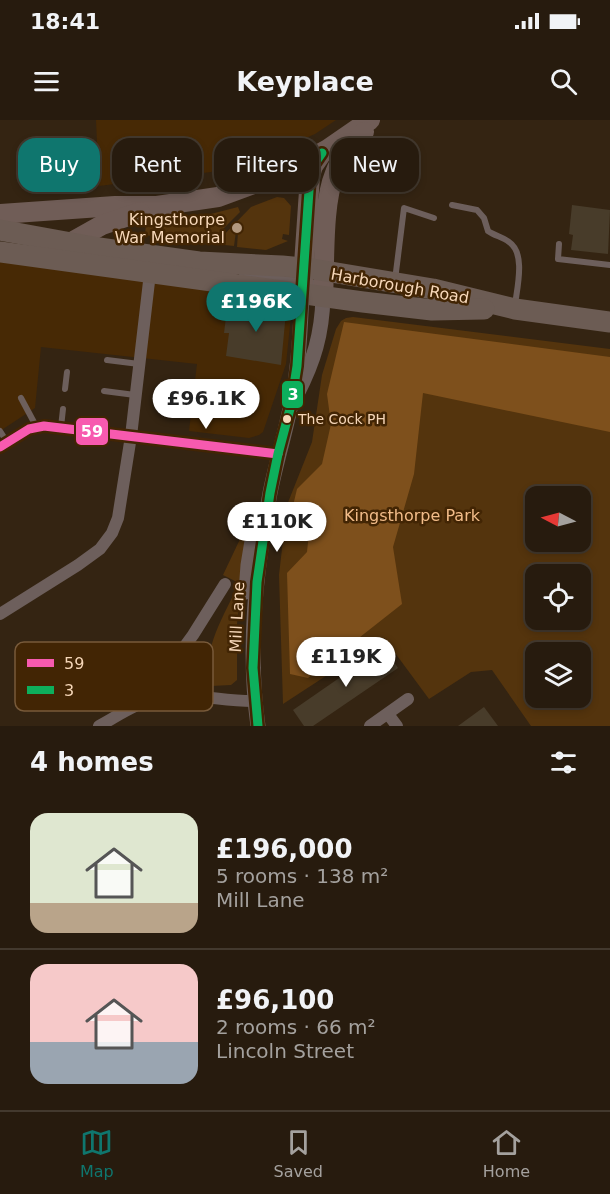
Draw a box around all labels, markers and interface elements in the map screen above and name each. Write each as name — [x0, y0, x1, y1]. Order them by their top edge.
text: 18:41 — [30, 9, 100, 34]
icon: menu — [30, 65, 63, 98]
icon: search — [547, 65, 580, 98]
text: Keyplace — [236, 66, 374, 97]
chip: Buy — [18, 138, 100, 192]
chip: Rent — [112, 138, 202, 192]
chip: Filters — [214, 138, 319, 192]
chip: New — [331, 138, 419, 192]
place label: Kingsthorpe War Memorial — [114, 210, 225, 247]
marker: Kingsthorpe War Memorial — [230, 221, 244, 235]
street label: Harborough Road — [329, 264, 471, 308]
pin: £196K — [214, 282, 298, 333]
text: £196K — [220, 289, 292, 313]
pin: £96.1K — [157, 379, 255, 430]
line badge: 3 — [281, 380, 304, 409]
text: 3 — [287, 385, 299, 404]
text: £96.1K — [167, 386, 245, 410]
place label: The Cock PH — [297, 411, 386, 427]
marker: The Cock PH — [281, 413, 293, 425]
line badge: 59 — [75, 417, 109, 446]
text: 59 — [81, 422, 103, 441]
north arrow — [525, 486, 591, 552]
map controls — [525, 486, 591, 708]
pin: £110K — [235, 502, 319, 553]
park label: Kingsthorpe Park — [344, 506, 481, 525]
text: £110K — [241, 509, 313, 533]
button: locate — [525, 564, 591, 630]
street label: Mill Lane — [226, 581, 248, 653]
pin: £119K — [304, 637, 388, 688]
legend — [15, 642, 213, 711]
button: layers — [525, 642, 591, 708]
text: £119K — [310, 644, 382, 668]
text: 59 — [64, 654, 84, 673]
text: 3 — [64, 681, 74, 700]
icon: filters — [547, 746, 580, 779]
text: 4 homes — [30, 747, 154, 777]
text: £196,000 — [216, 834, 353, 864]
icon: home — [78, 837, 150, 909]
text: 5 rooms · 138 m² — [216, 864, 388, 888]
text: Mill Lane — [216, 888, 305, 912]
text: £96,100 — [216, 985, 334, 1015]
icon: home — [78, 988, 150, 1060]
text: 2 rooms · 66 m² — [216, 1015, 376, 1039]
text: Lincoln Street — [216, 1039, 354, 1063]
tab: Map — [80, 1126, 114, 1181]
tab: Saved — [274, 1126, 323, 1181]
tab: Home — [483, 1126, 530, 1181]

